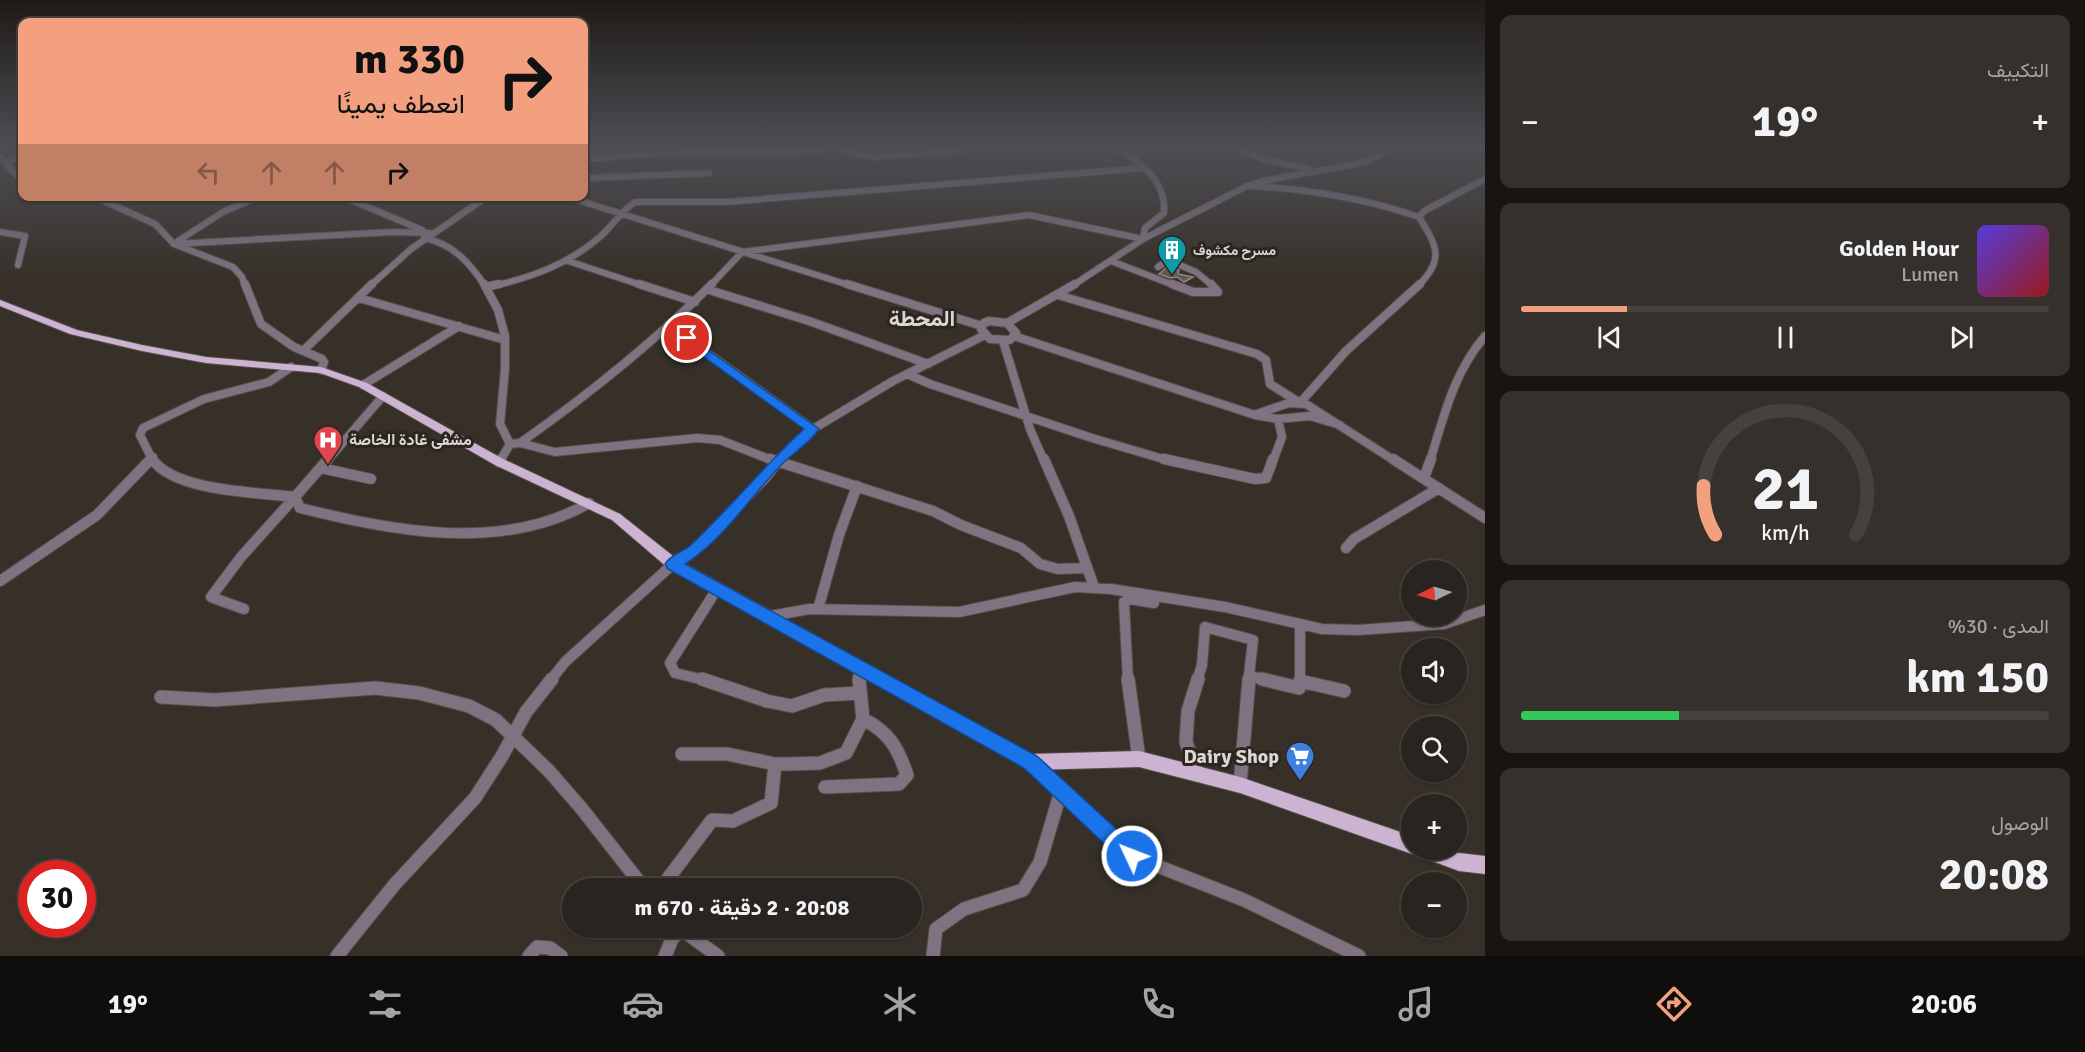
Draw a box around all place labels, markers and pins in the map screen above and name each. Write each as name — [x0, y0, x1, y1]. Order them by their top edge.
building icon: مسرح مكشوف — [1156, 234, 1188, 276]
place label: مسرح مكشوف — [1193, 242, 1276, 260]
pin — [661, 312, 712, 363]
hospital icon: مشفى غادة الخاصة — [312, 424, 344, 466]
place label: مشفى غادة الخاصة — [349, 430, 472, 450]
supermarket icon: Dairy Shop — [1284, 740, 1316, 782]
place label: Dairy Shop — [1183, 744, 1279, 769]

